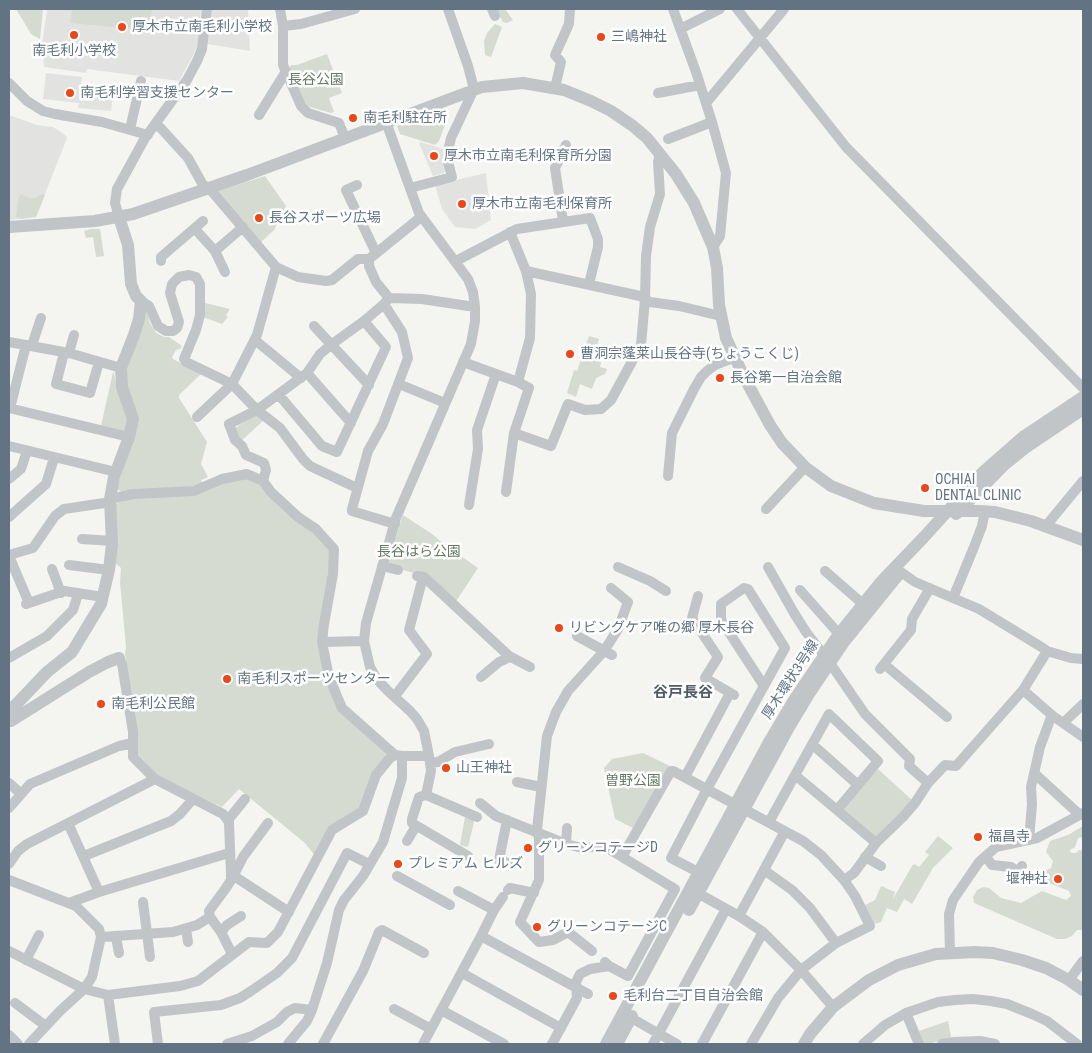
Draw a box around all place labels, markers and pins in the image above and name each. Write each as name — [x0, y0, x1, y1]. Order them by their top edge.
place label: 厚木市立南毛利小学校 — [132, 19, 272, 35]
marker: 厚木市立南毛利小学校 — [116, 21, 128, 33]
marker: 南毛利小学校 — [68, 29, 80, 41]
place label: 三嶋神社 — [611, 29, 667, 45]
marker: 三嶋神社 — [595, 31, 607, 43]
place label: 南毛利小学校 — [32, 43, 116, 59]
place label: 南毛利学習支援センター — [80, 85, 234, 101]
marker: 南毛利学習支援センター — [64, 87, 76, 99]
place label: 南毛利駐在所 — [363, 110, 447, 126]
marker: 南毛利駐在所 — [347, 112, 359, 124]
place label: 厚木市立南毛利保育所分園 — [444, 148, 612, 164]
marker: 厚木市立南毛利保育所分園 — [428, 150, 440, 162]
place label: 厚木市立南毛利保育所 — [472, 196, 612, 212]
marker: 厚木市立南毛利保育所 — [456, 198, 468, 210]
place label: 長谷スポーツ広場 — [269, 210, 381, 226]
marker: 長谷スポーツ広場 — [253, 212, 265, 224]
place label: 曹洞宗蓬莱山長谷寺(ちょうこくじ) — [580, 346, 799, 362]
marker: 曹洞宗蓬莱山長谷寺(ちょうこくじ) — [564, 348, 576, 360]
place label: 長谷第一自治会館 — [730, 370, 842, 386]
marker: 長谷第一自治会館 — [714, 372, 726, 384]
place label: OCHIAI DENTAL CLINIC — [935, 472, 1021, 504]
marker: OCHIAI DENTAL CLINIC — [919, 482, 931, 494]
place label: リビングケア唯の郷 厚木長谷 — [569, 620, 754, 636]
marker: リビングケア唯の郷 厚木長谷 — [553, 622, 565, 634]
place label: 南毛利スポーツセンター — [237, 671, 391, 687]
marker: 南毛利スポーツセンター — [221, 673, 233, 685]
place label: 南毛利公民館 — [111, 696, 195, 712]
marker: 南毛利公民館 — [95, 698, 107, 710]
place label: 山王神社 — [456, 760, 512, 776]
marker: 山王神社 — [440, 762, 452, 774]
place label: 福昌寺 — [988, 829, 1030, 845]
marker: 福昌寺 — [972, 831, 984, 843]
place label: グリーンコテージD — [538, 840, 658, 856]
marker: グリーンコテージD — [522, 842, 534, 854]
place label: プレミアム ヒルズ — [408, 856, 523, 872]
marker: プレミアム ヒルズ — [392, 858, 404, 870]
place label: 堰神社 — [1006, 871, 1048, 887]
marker: 堰神社 — [1052, 873, 1064, 885]
place label: グリーンコテージC — [547, 919, 667, 935]
marker: グリーンコテージC — [531, 921, 543, 933]
place label: 毛利台二丁目自治会館 — [623, 988, 763, 1004]
marker: 毛利台二丁目自治会館 — [607, 990, 619, 1002]

